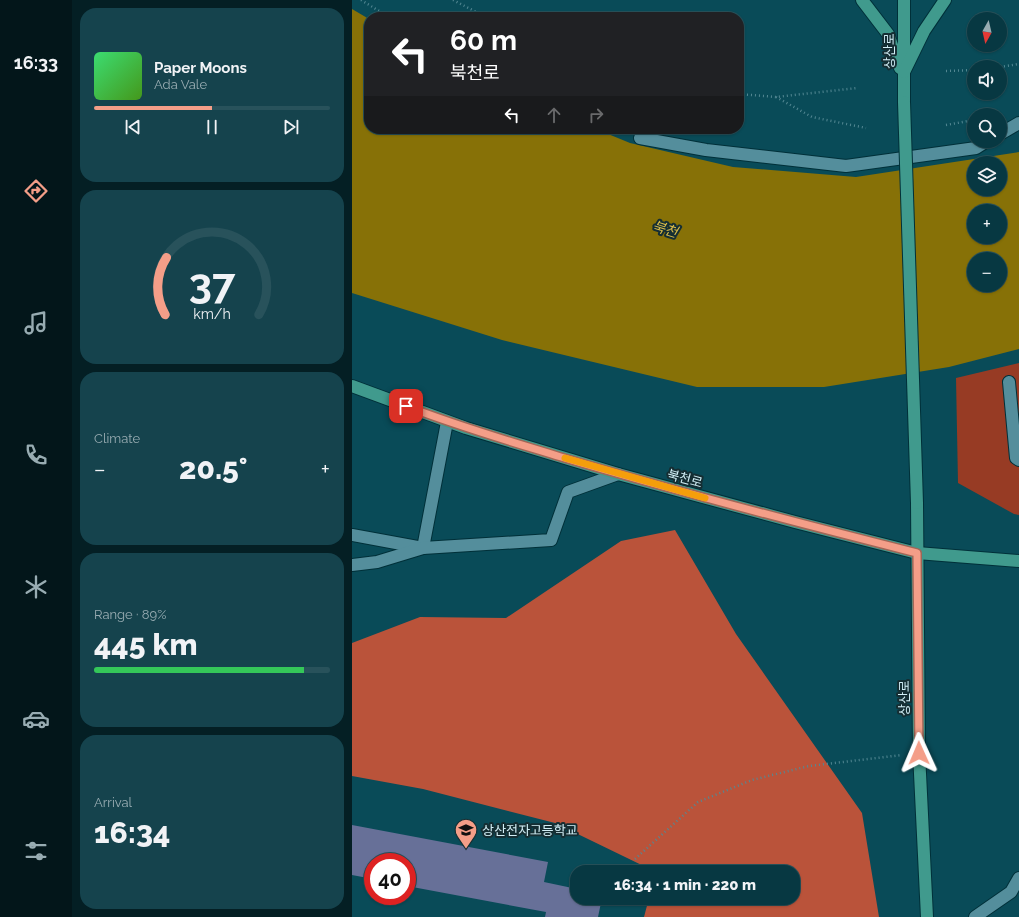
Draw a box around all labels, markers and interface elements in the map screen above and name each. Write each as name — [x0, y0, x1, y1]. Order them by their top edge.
north arrow — [967, 12, 1007, 52]
map controls — [967, 12, 1007, 292]
text: 60 m — [450, 24, 517, 57]
icon: left — [384, 28, 436, 80]
street label: 상산로 — [882, 33, 897, 69]
text: 16:33 — [14, 52, 58, 73]
text: Paper Moons — [154, 59, 247, 77]
button: sound — [967, 60, 1007, 100]
text: 북천로 — [450, 62, 500, 83]
text: Ada Vale — [154, 77, 207, 92]
icon: left — [501, 104, 523, 126]
icon: ahead — [543, 104, 565, 126]
icon: right — [585, 104, 607, 126]
button: search — [967, 108, 1007, 148]
icon: previous — [122, 116, 144, 138]
icon: pause — [201, 116, 223, 138]
icon: next — [280, 116, 302, 138]
button: layers — [967, 156, 1007, 196]
icon: directions — [22, 177, 50, 205]
button: + — [967, 204, 1007, 244]
water label: 북천 — [650, 218, 681, 241]
button: − — [967, 252, 1007, 292]
text: 37 — [189, 258, 236, 307]
text: km/h — [193, 305, 231, 321]
icon: music — [22, 309, 50, 337]
pin — [389, 389, 423, 423]
icon: arrive — [395, 395, 417, 417]
text: Climate — [94, 431, 140, 446]
icon: phone — [22, 441, 50, 469]
text: 20.5° — [179, 451, 248, 486]
text: − — [94, 456, 106, 482]
text: + — [321, 456, 330, 482]
street label: 북천로 — [666, 467, 704, 490]
icon: climate — [22, 573, 50, 601]
text: Range · 89% — [94, 607, 166, 622]
text: 445 km — [94, 627, 198, 662]
street label: 상산로 — [897, 680, 912, 716]
icon: car — [22, 705, 50, 733]
position arrow — [898, 732, 940, 774]
text: Arrival — [94, 795, 132, 810]
text: 16:34 — [94, 815, 170, 850]
school or university icon: 상산전자고등학교 — [453, 817, 479, 850]
place label: 상산전자고등학교 — [482, 823, 578, 838]
icon: filters — [22, 837, 50, 865]
speed limit sign: 40 — [364, 853, 416, 905]
text: 16:34 · 1 min · 220 m — [614, 876, 756, 894]

